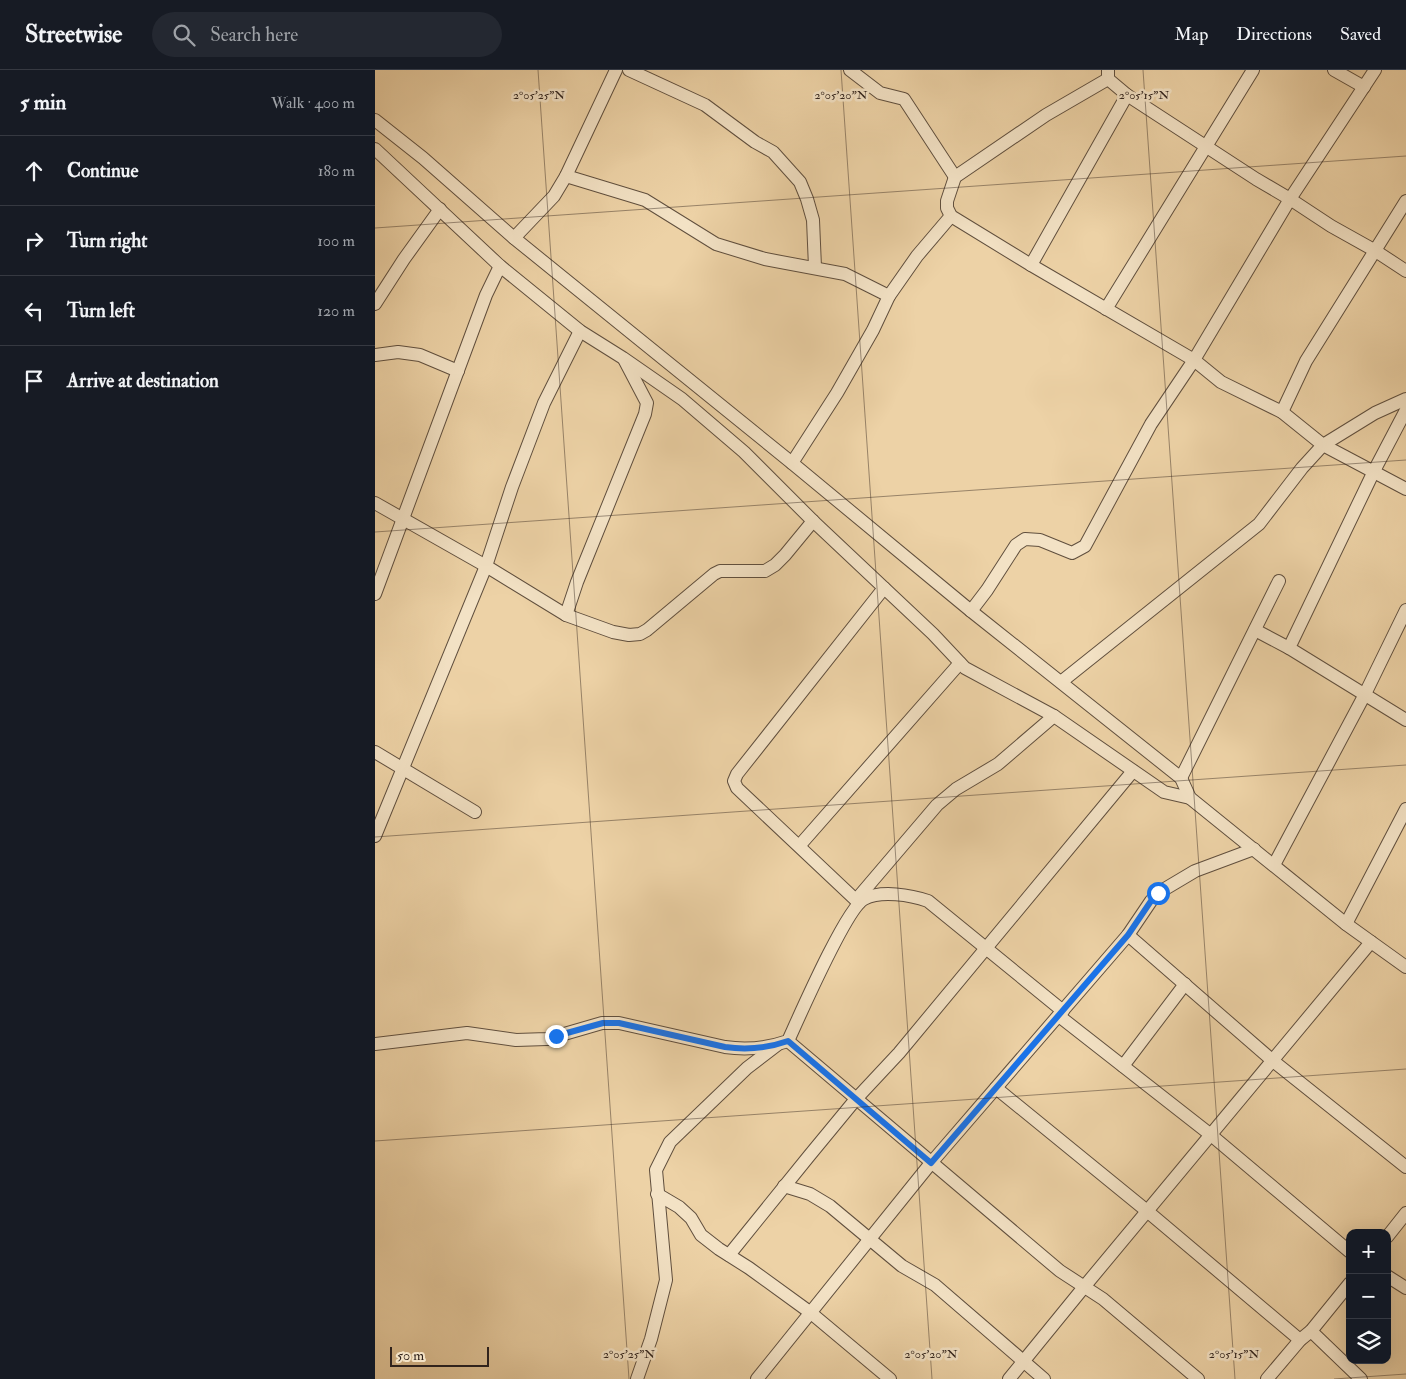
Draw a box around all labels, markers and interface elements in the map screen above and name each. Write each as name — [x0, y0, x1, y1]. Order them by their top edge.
search box — [152, 12, 502, 57]
text: Streetwise — [25, 19, 122, 50]
icon: search — [170, 21, 198, 49]
text: Search here — [210, 23, 298, 47]
text: Map — [1175, 23, 1208, 46]
text: Directions — [1236, 23, 1312, 46]
text: Saved — [1340, 23, 1381, 46]
text: 2°05'25"N — [513, 88, 565, 103]
text: 2°05'20"N — [814, 88, 868, 103]
text: 2°05'15"N — [1119, 88, 1169, 103]
text: 5 min — [20, 89, 66, 116]
text: Walk · 400 m — [271, 93, 355, 113]
icon: ahead — [20, 157, 48, 185]
text: Continue — [67, 159, 138, 183]
text: 180 m — [318, 161, 355, 181]
icon: right — [20, 227, 48, 255]
text: Turn right — [67, 229, 147, 253]
text: 100 m — [317, 231, 355, 251]
icon: left — [20, 297, 48, 325]
text: Turn left — [67, 299, 135, 323]
text: 120 m — [317, 301, 355, 321]
icon: arrive — [20, 367, 48, 395]
text: Arrive at destination — [67, 369, 219, 393]
route start — [1147, 882, 1170, 905]
route end — [545, 1025, 568, 1048]
map controls — [1346, 1229, 1391, 1364]
button: + — [1346, 1229, 1391, 1274]
button: − — [1346, 1274, 1391, 1319]
button: layers — [1346, 1319, 1391, 1364]
scale bar — [390, 1344, 489, 1367]
text: 50 m — [397, 1347, 424, 1364]
text: 2°05'25"N — [603, 1347, 655, 1362]
text: 2°05'20"N — [904, 1347, 958, 1362]
text: 2°05'15"N — [1209, 1347, 1259, 1362]

